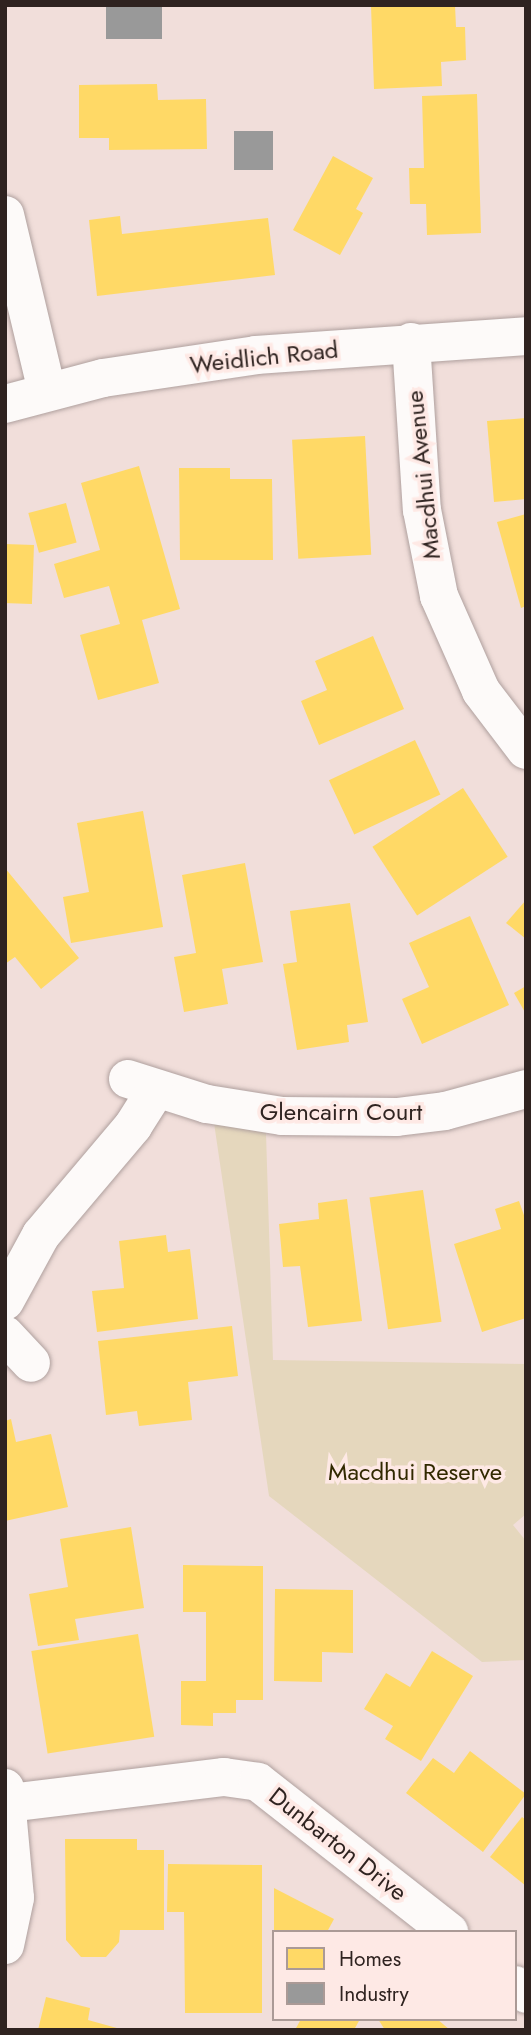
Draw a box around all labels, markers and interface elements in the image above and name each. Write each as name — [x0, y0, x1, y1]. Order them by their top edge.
street label: Weidlich Road — [188, 335, 340, 379]
street label: Macdhui Avenue — [400, 389, 446, 561]
street label: Glencairn Court — [260, 1098, 422, 1126]
park label: Macdhui Reserve — [328, 1458, 502, 1486]
street label: Dunbarton Drive — [263, 1781, 413, 1907]
legend — [272, 1930, 517, 2021]
text: Homes — [339, 1944, 401, 1974]
text: Industry — [339, 1979, 409, 2009]

